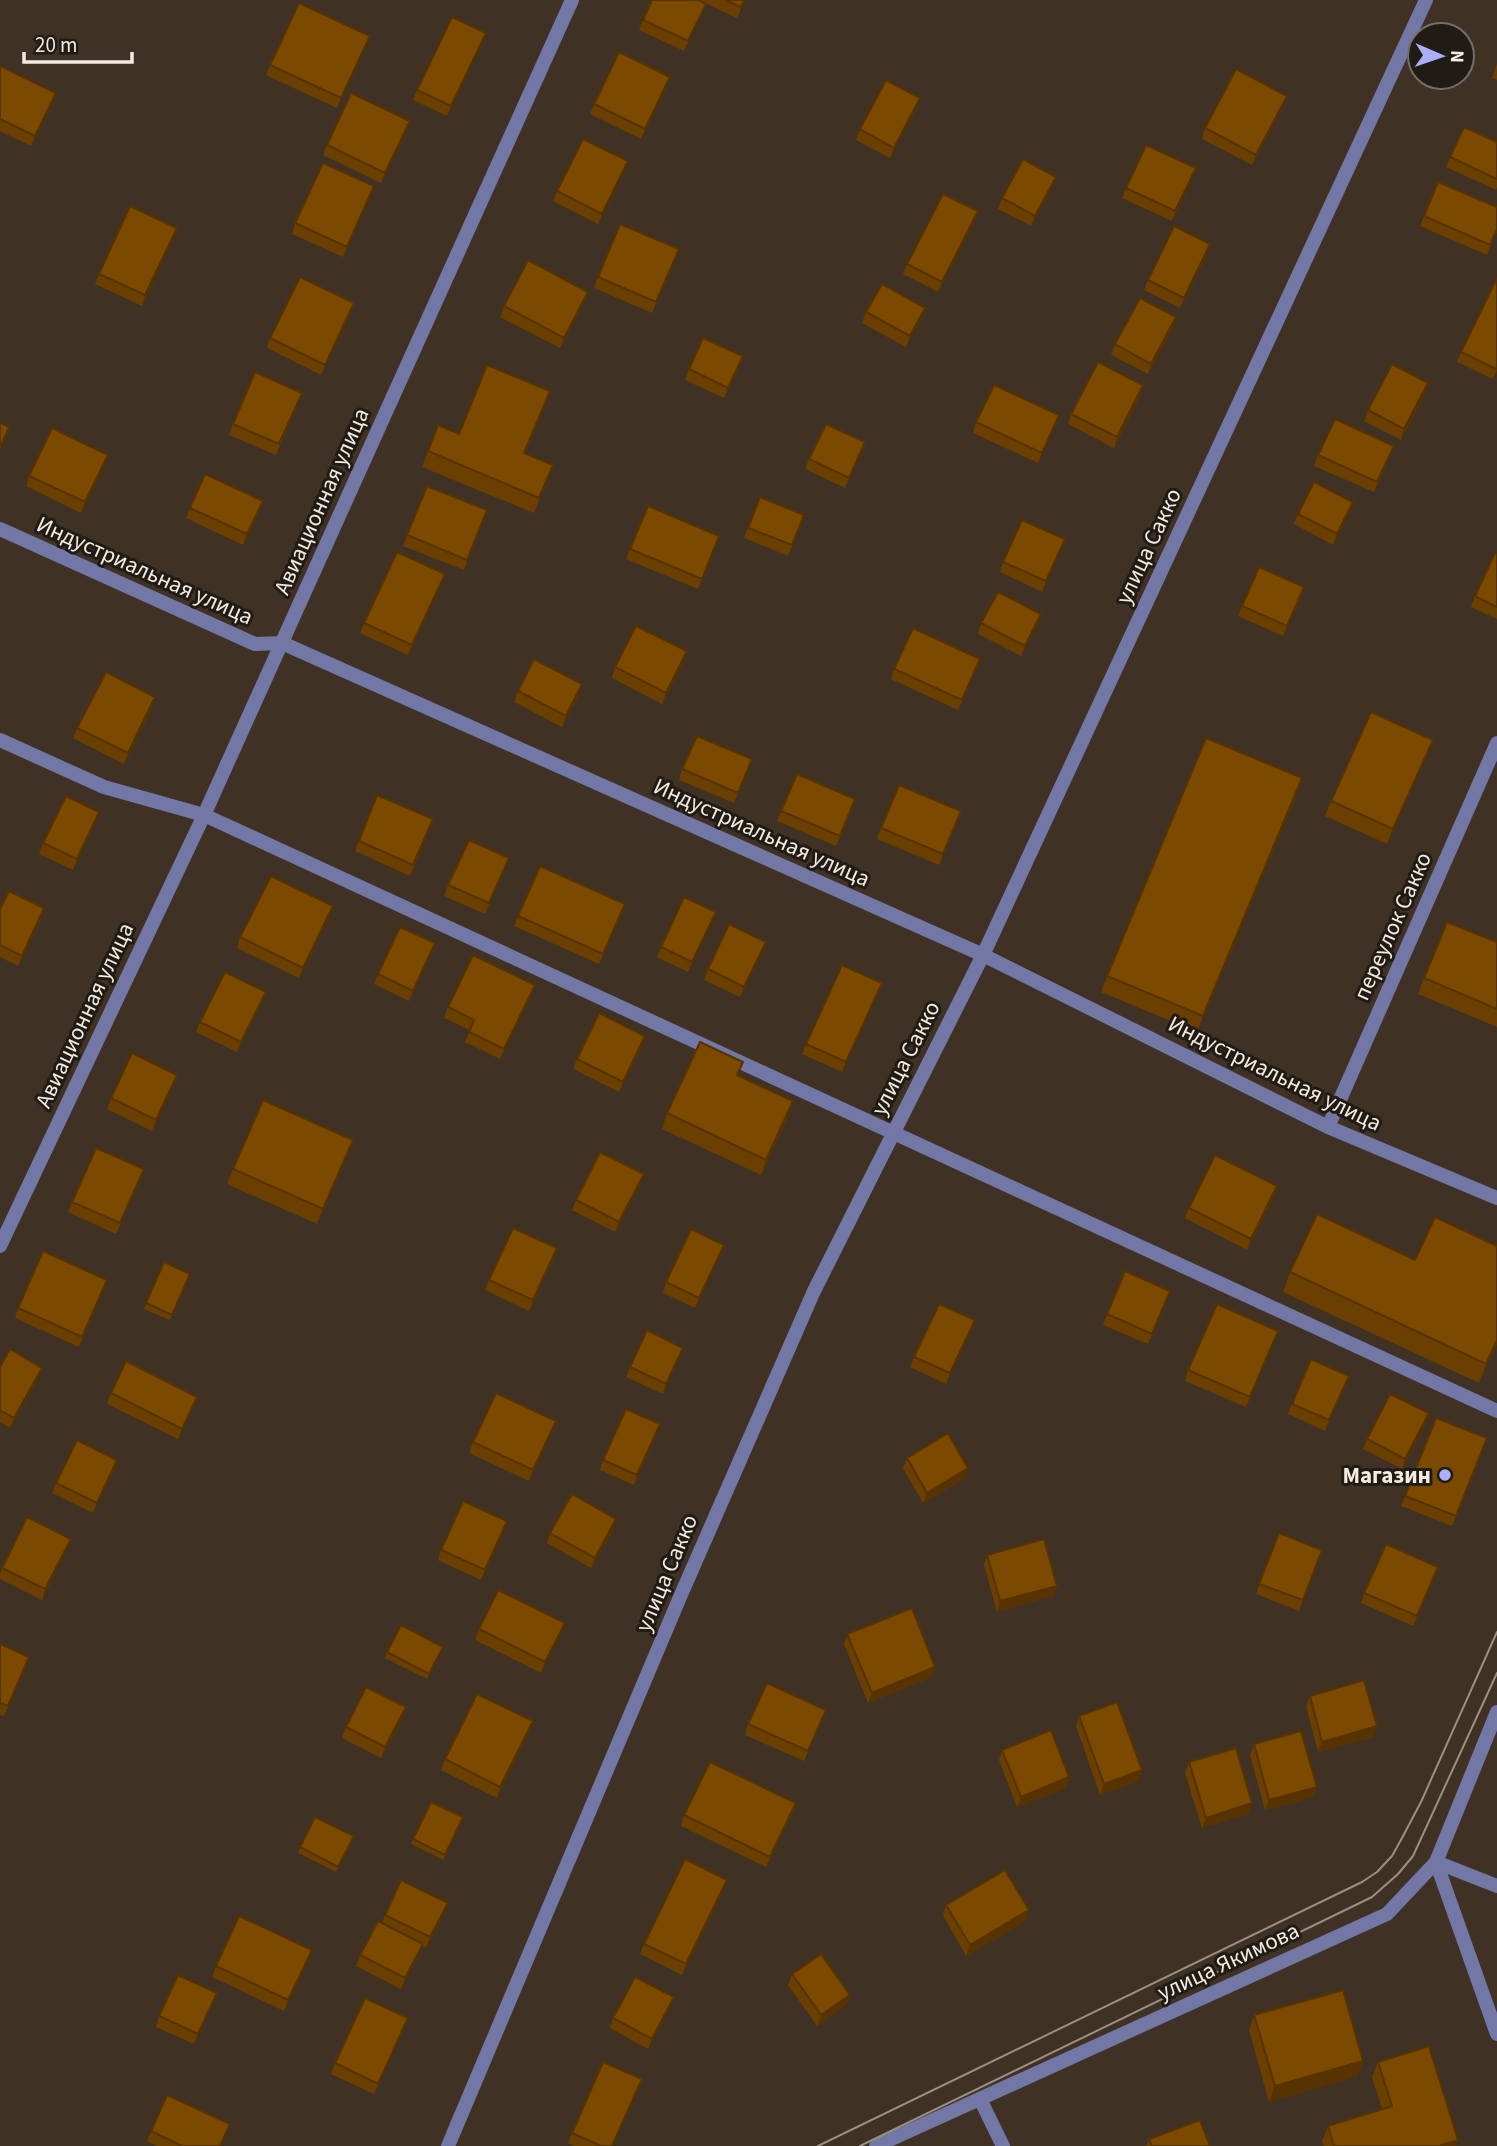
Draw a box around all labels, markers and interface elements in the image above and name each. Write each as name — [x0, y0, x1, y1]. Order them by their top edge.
scale bar — [24, 21, 133, 65]
north arrow — [1406, 21, 1476, 91]
text: 20 m — [35, 30, 77, 60]
text: N — [1443, 50, 1470, 63]
street label: Авиационная улица — [265, 403, 377, 600]
street label: улица Сакко — [1107, 483, 1190, 610]
street label: Индустриальная улица — [31, 508, 258, 633]
street label: Индустриальная улица — [648, 770, 875, 895]
street label: переулок Сакко — [1345, 847, 1440, 1006]
street label: Авиационная улица — [27, 917, 142, 1113]
street label: улица Сакко — [862, 995, 948, 1121]
street label: Индустриальная улица — [1162, 1007, 1387, 1140]
place label: Магазин — [1342, 1459, 1431, 1492]
marker: Магазин — [1437, 1467, 1453, 1483]
street label: улица Сакко — [627, 1509, 706, 1637]
street label: улица Якимова — [1152, 1914, 1305, 2009]

